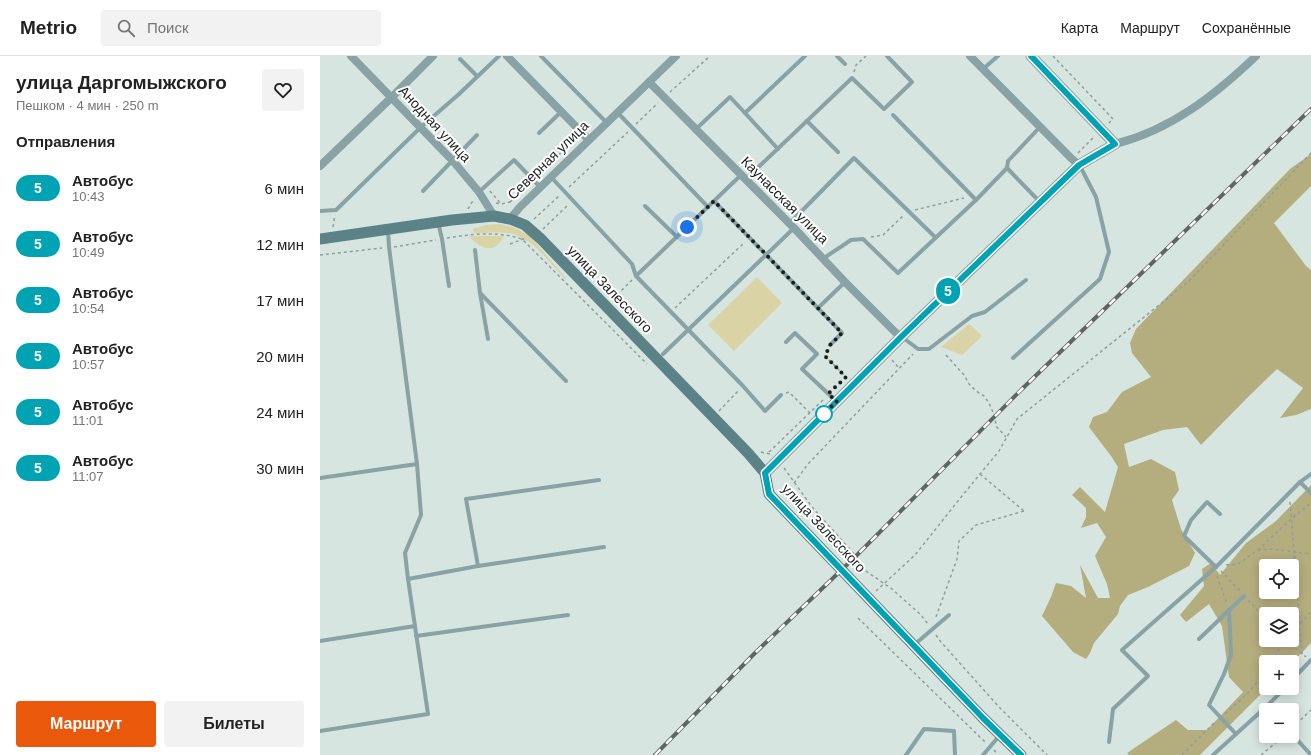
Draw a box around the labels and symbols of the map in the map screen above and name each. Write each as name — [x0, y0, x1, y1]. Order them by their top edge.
street label: Анодная улица — [396, 83, 474, 166]
street label: Северная улица — [504, 117, 592, 203]
street label: Каунасская улица — [738, 153, 832, 247]
your location — [677, 217, 697, 237]
street label: улица Залесского — [564, 242, 656, 336]
line badge: 5 — [935, 278, 961, 304]
unlabelled marker — [815, 405, 833, 423]
street label: улица Залесского — [779, 480, 869, 576]

